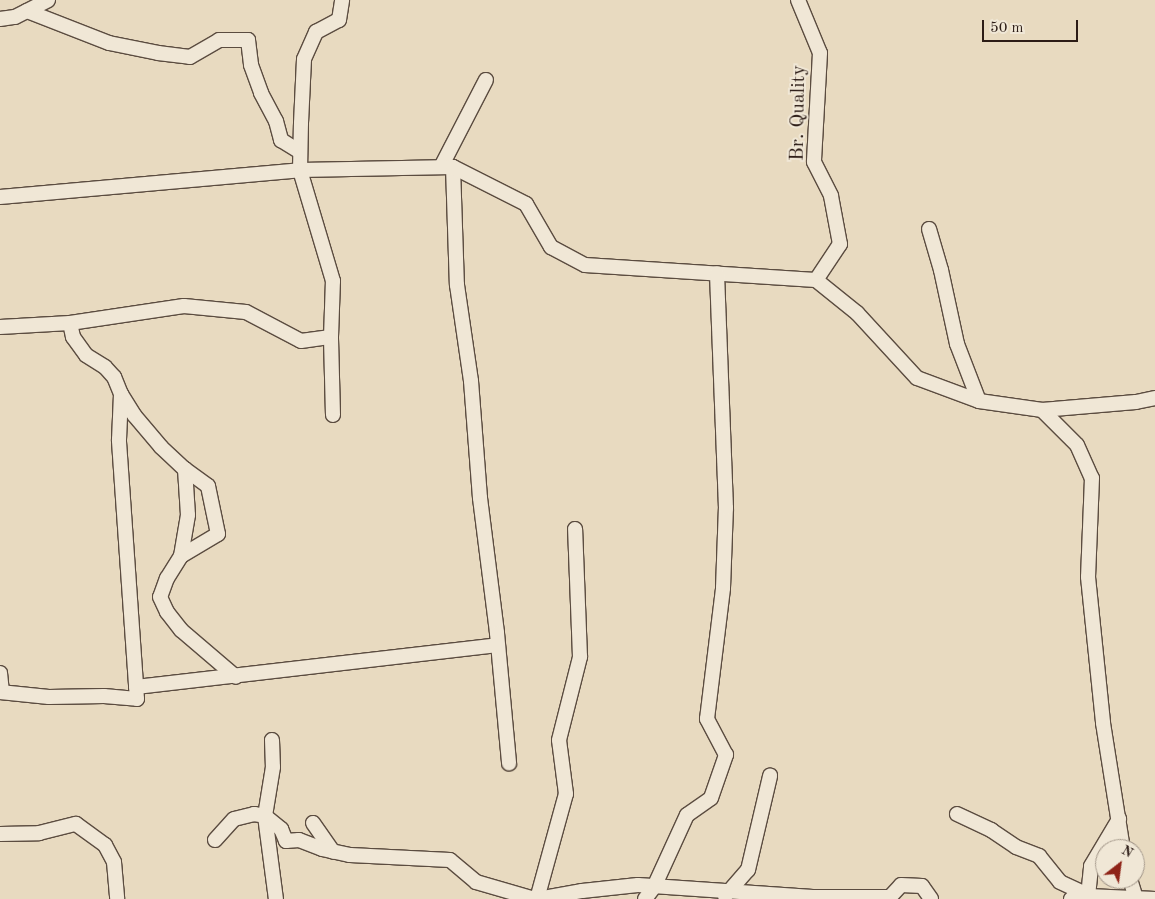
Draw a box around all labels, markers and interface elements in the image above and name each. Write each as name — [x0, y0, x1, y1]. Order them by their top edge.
scale bar — [985, 10, 1081, 42]
text: 50 m — [990, 21, 1024, 36]
street label: Br. Quality — [786, 65, 812, 161]
north arrow — [1095, 839, 1145, 889]
text: N — [1119, 843, 1135, 861]

